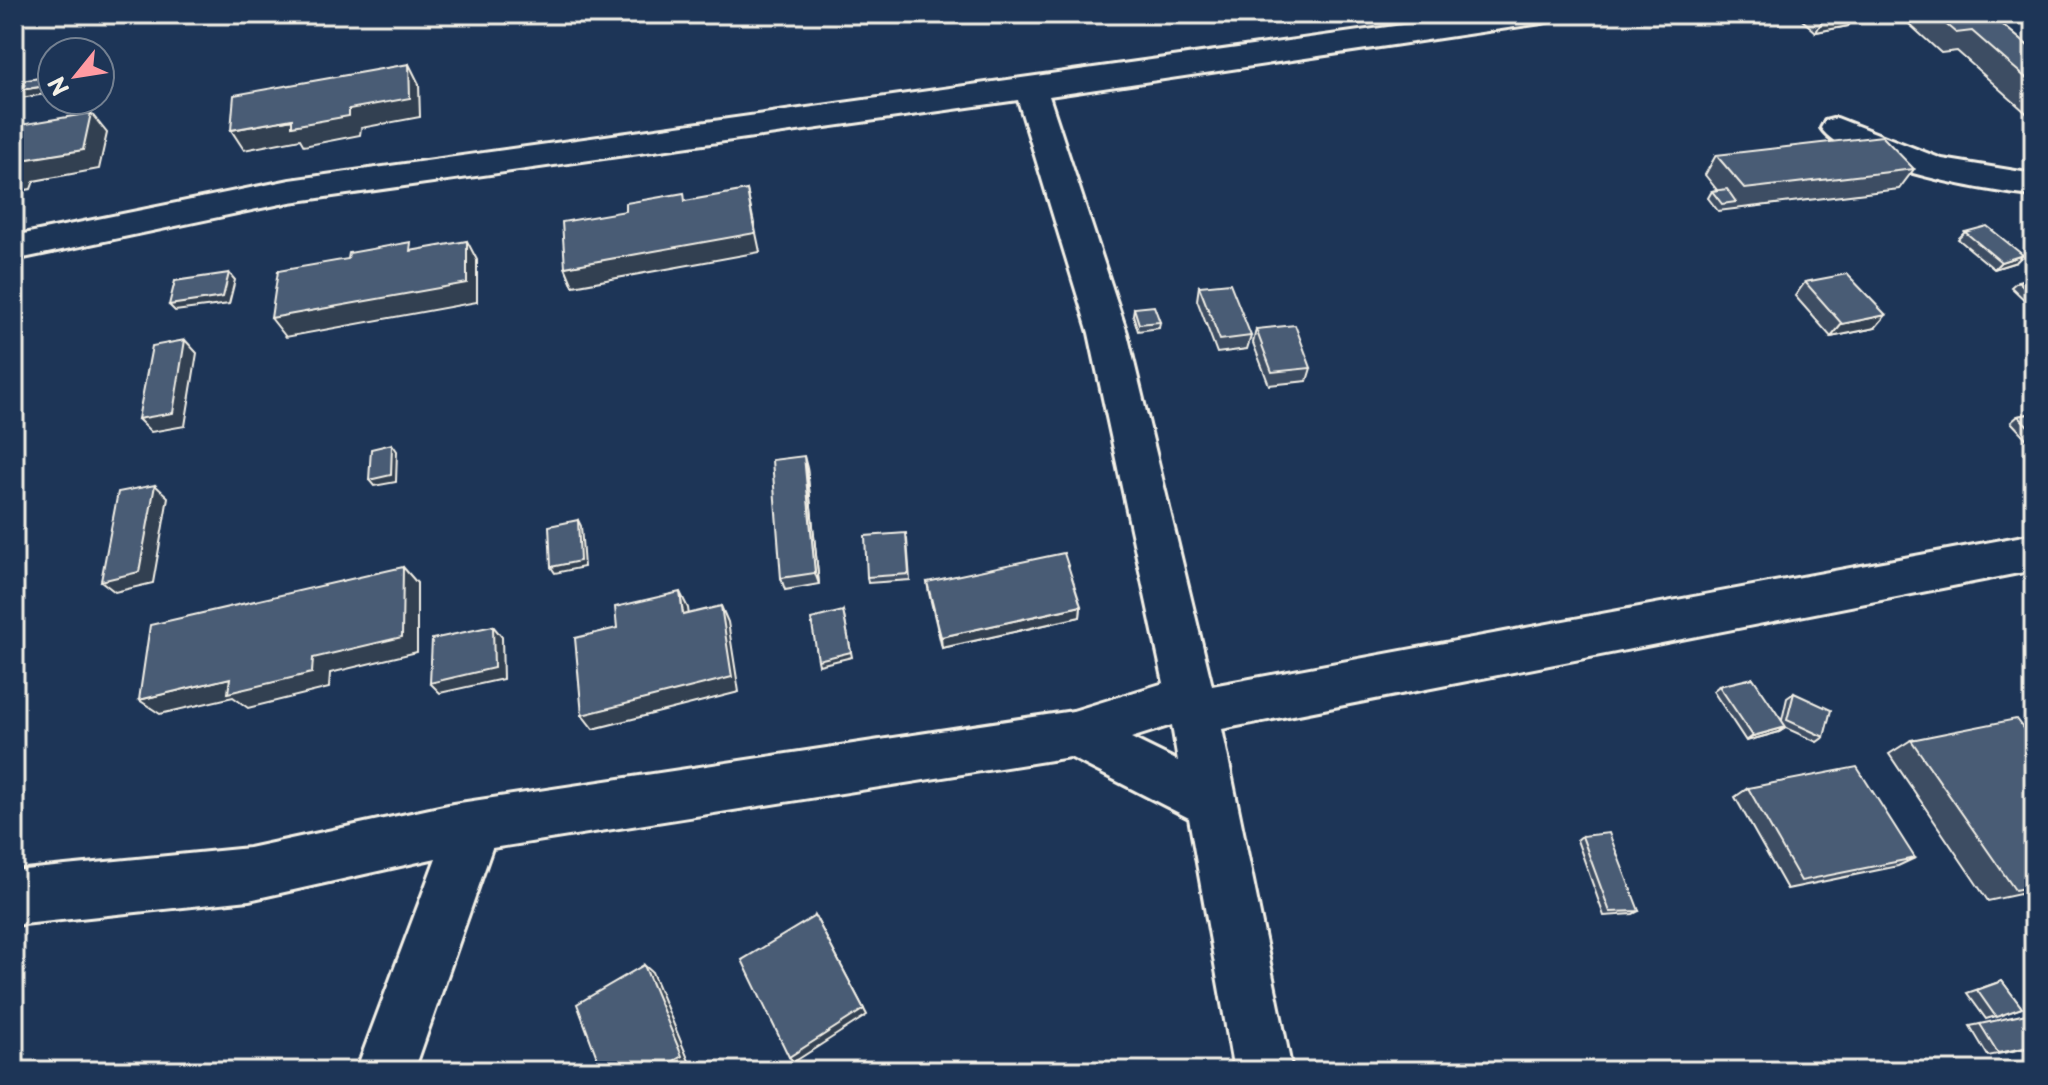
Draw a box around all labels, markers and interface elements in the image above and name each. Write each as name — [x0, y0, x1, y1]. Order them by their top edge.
north arrow — [36, 36, 116, 116]
text: N — [39, 71, 76, 103]

